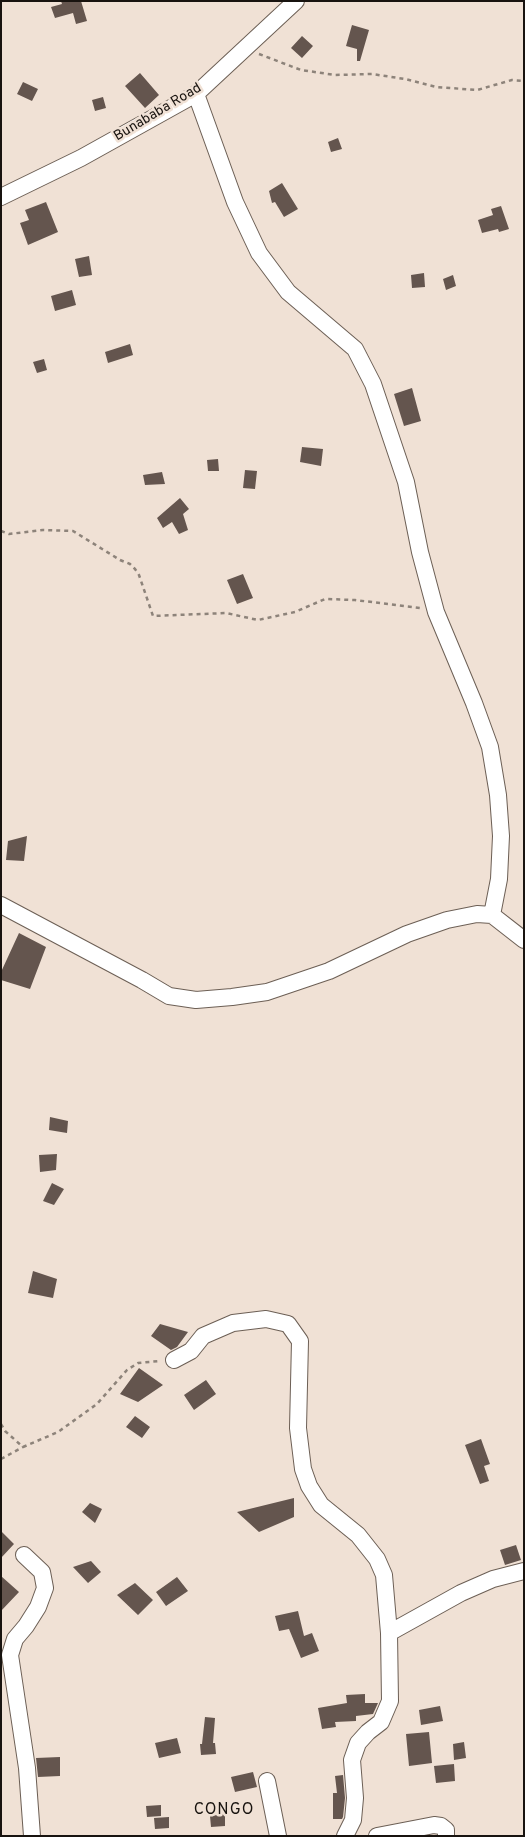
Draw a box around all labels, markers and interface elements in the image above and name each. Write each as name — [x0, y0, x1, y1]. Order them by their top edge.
street label: Bunababa Road — [111, 80, 205, 146]
district label: CONGO — [193, 1801, 255, 1821]

